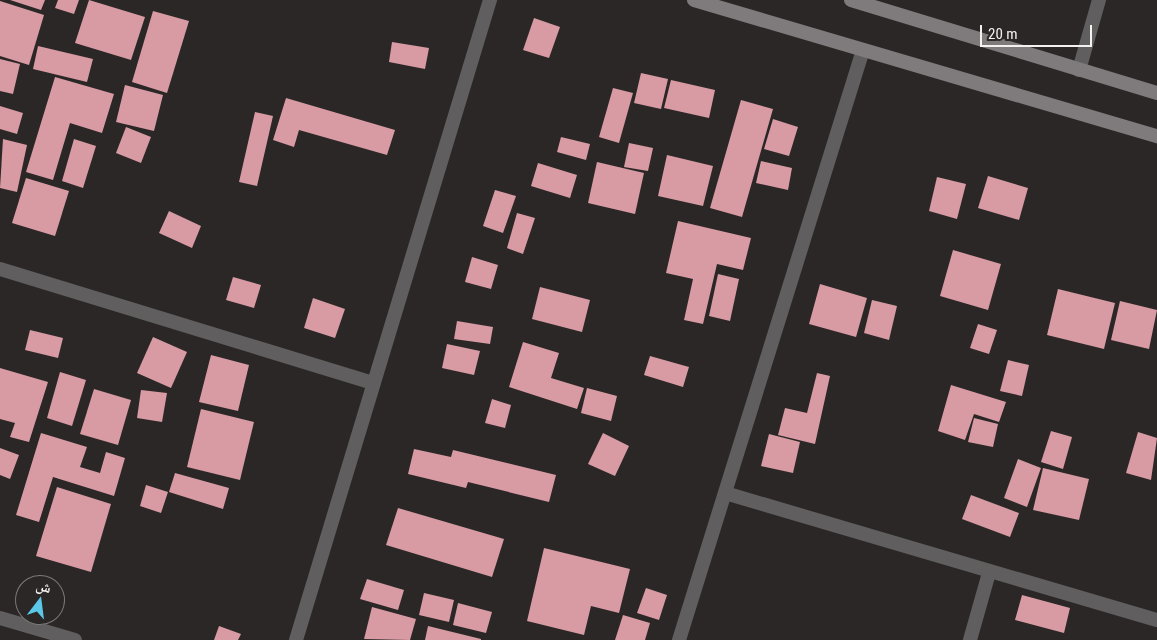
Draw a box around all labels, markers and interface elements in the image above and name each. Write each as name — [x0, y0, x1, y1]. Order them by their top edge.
scale bar — [982, 15, 1094, 47]
text: 20 m — [988, 25, 1018, 43]
north arrow — [15, 575, 65, 625]
text: ش — [34, 577, 53, 596]

